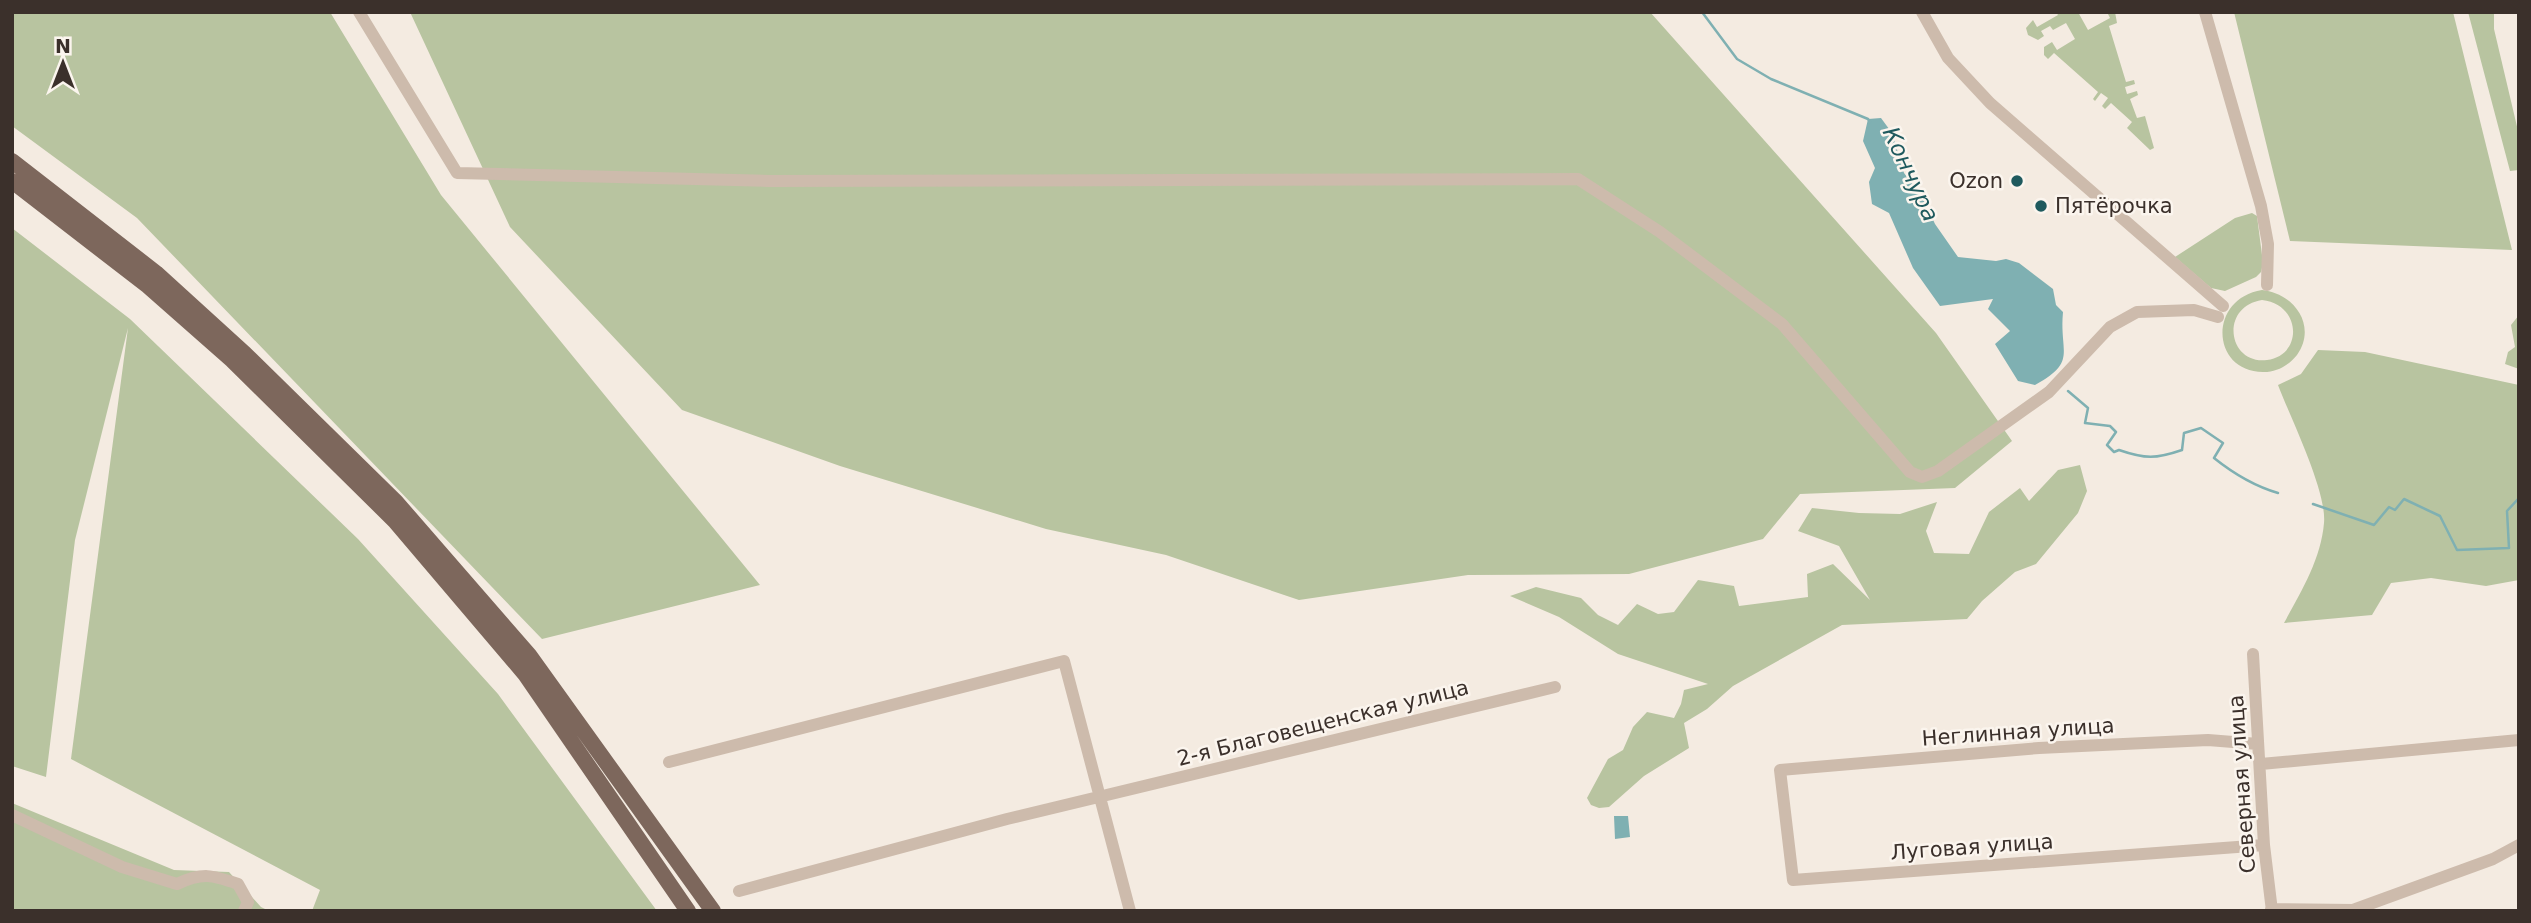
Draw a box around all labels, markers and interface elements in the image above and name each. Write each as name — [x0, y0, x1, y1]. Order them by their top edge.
north arrow — [28, 28, 98, 98]
text: N — [55, 35, 71, 57]
water label: Кончура — [1878, 123, 1944, 225]
place label: Ozon — [1949, 169, 2003, 193]
marker: Ozon — [2009, 173, 2025, 189]
place label: Пятёрочка — [2055, 194, 2173, 218]
marker: Пятёрочка — [2033, 198, 2049, 214]
street label: 2-я Благовещенская улица — [1175, 675, 1471, 771]
street label: Северная улица — [2224, 694, 2260, 874]
street label: Неглинная улица — [1921, 713, 2115, 751]
street label: Луговая улица — [1890, 829, 2054, 865]

